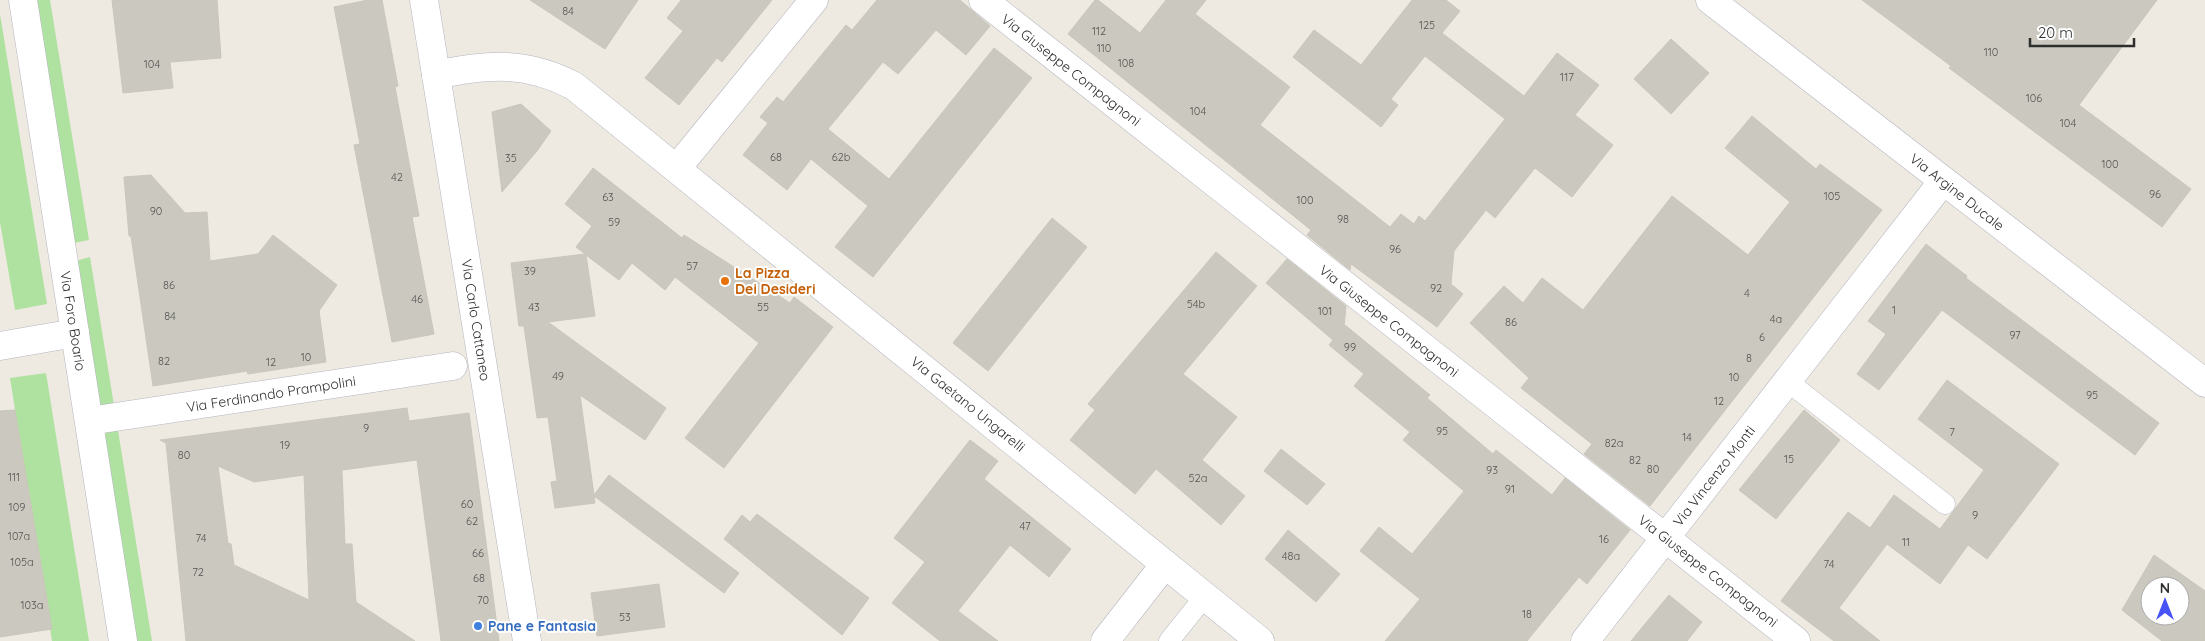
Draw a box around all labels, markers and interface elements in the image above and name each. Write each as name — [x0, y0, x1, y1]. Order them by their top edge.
house number: 84 — [562, 4, 574, 18]
street label: Via Giuseppe Compagnoni — [998, 10, 1144, 130]
scale bar — [2030, 15, 2134, 47]
house number: 125 — [1419, 18, 1435, 32]
text: 20 m — [2038, 23, 2073, 42]
house number: 112 — [1092, 24, 1106, 38]
house number: 110 — [1097, 41, 1111, 55]
house number: 110 — [1984, 45, 1998, 59]
house number: 108 — [1118, 56, 1134, 70]
house number: 104 — [144, 57, 160, 71]
house number: 117 — [1560, 70, 1574, 84]
house number: 106 — [2026, 91, 2042, 105]
house number: 104 — [1190, 104, 1206, 118]
house number: 104 — [2060, 116, 2076, 130]
street label: Via Argine Ducale — [1906, 149, 2008, 235]
house number: 68 — [770, 150, 782, 164]
house number: 62b — [832, 150, 851, 164]
house number: 35 — [505, 151, 517, 165]
house number: 100 — [2101, 157, 2119, 171]
house number: 42 — [391, 170, 403, 184]
house number: 96 — [2149, 187, 2161, 201]
house number: 105 — [1824, 189, 1840, 203]
house number: 63 — [602, 190, 614, 204]
house number: 100 — [1296, 193, 1314, 207]
house number: 90 — [150, 204, 162, 218]
house number: 98 — [1337, 212, 1349, 226]
house number: 59 — [608, 215, 620, 229]
house number: 96 — [1389, 242, 1401, 256]
street label: Via Carlo Cattaneo — [457, 258, 495, 382]
house number: 57 — [686, 259, 698, 273]
street label: Via Giuseppe Compagnoni — [1316, 261, 1462, 381]
house number: 39 — [524, 264, 536, 278]
place label: La Pizza Dei Desideri — [735, 264, 815, 298]
street label: Via Foro Boario — [56, 270, 90, 372]
marker: La Pizza Dei Desideri — [719, 275, 731, 287]
house number: 86 — [163, 278, 175, 292]
house number: 92 — [1430, 281, 1442, 295]
house number: 4 — [1744, 286, 1750, 300]
house number: 46 — [411, 292, 423, 306]
house number: 54b — [1187, 297, 1206, 311]
house number: 43 — [528, 300, 540, 314]
house number: 55 — [757, 300, 769, 314]
house number: 1 — [1892, 303, 1896, 317]
house number: 101 — [1318, 304, 1332, 318]
house number: 84 — [164, 309, 176, 323]
house number: 4a — [1770, 312, 1782, 326]
house number: 86 — [1505, 315, 1517, 329]
house number: 97 — [2009, 328, 2021, 342]
house number: 6 — [1759, 330, 1765, 344]
house number: 99 — [1344, 340, 1356, 354]
house number: 10 — [301, 350, 311, 364]
house number: 8 — [1746, 351, 1752, 365]
street label: Via Gaetano Ungarelli — [907, 352, 1029, 456]
house number: 82 — [158, 354, 170, 368]
house number: 12 — [266, 355, 276, 369]
house number: 49 — [552, 369, 564, 383]
house number: 10 — [1729, 370, 1739, 384]
street label: Via Ferdinando Prampolini — [185, 372, 357, 416]
house number: 95 — [2086, 388, 2098, 402]
house number: 12 — [1714, 394, 1724, 408]
house number: 9 — [363, 421, 369, 435]
street label: Via Vincenzo Monti — [1669, 422, 1759, 530]
house number: 95 — [1436, 424, 1448, 438]
house number: 7 — [1949, 425, 1955, 439]
house number: 14 — [1682, 430, 1692, 444]
house number: 82a — [1605, 436, 1623, 450]
house number: 19 — [280, 438, 290, 452]
house number: 80 — [178, 448, 190, 462]
house number: 15 — [1784, 452, 1794, 466]
house number: 82 — [1629, 453, 1641, 467]
house number: 80 — [1647, 462, 1659, 476]
house number: 93 — [1486, 463, 1498, 477]
house number: 111 — [8, 470, 20, 484]
house number: 52a — [1189, 471, 1207, 485]
house number: 91 — [1505, 482, 1515, 496]
house number: 60 — [461, 497, 473, 511]
house number: 109 — [9, 500, 25, 514]
house number: 9 — [1972, 508, 1978, 522]
street label: Via Giuseppe Compagnoni — [1635, 511, 1781, 631]
house number: 62 — [466, 514, 478, 528]
house number: 47 — [1019, 519, 1031, 533]
house number: 107a — [8, 529, 30, 543]
house number: 74 — [196, 531, 207, 545]
house number: 16 — [1599, 532, 1609, 546]
house number: 11 — [1902, 535, 1910, 549]
house number: 66 — [472, 546, 484, 560]
house number: 48a — [1282, 549, 1300, 563]
house number: 105a — [10, 555, 34, 569]
house number: 74 — [1824, 557, 1835, 571]
house number: 72 — [192, 565, 204, 579]
house number: 68 — [473, 571, 485, 585]
north arrow — [2140, 576, 2190, 626]
text: N — [2160, 579, 2170, 597]
house number: 70 — [477, 593, 489, 607]
house number: 103a — [20, 598, 44, 612]
house number: 18 — [1522, 607, 1532, 621]
house number: 53 — [619, 610, 631, 624]
place label: Pane e Fantasia — [488, 617, 596, 635]
marker: Pane e Fantasia — [472, 620, 484, 632]

